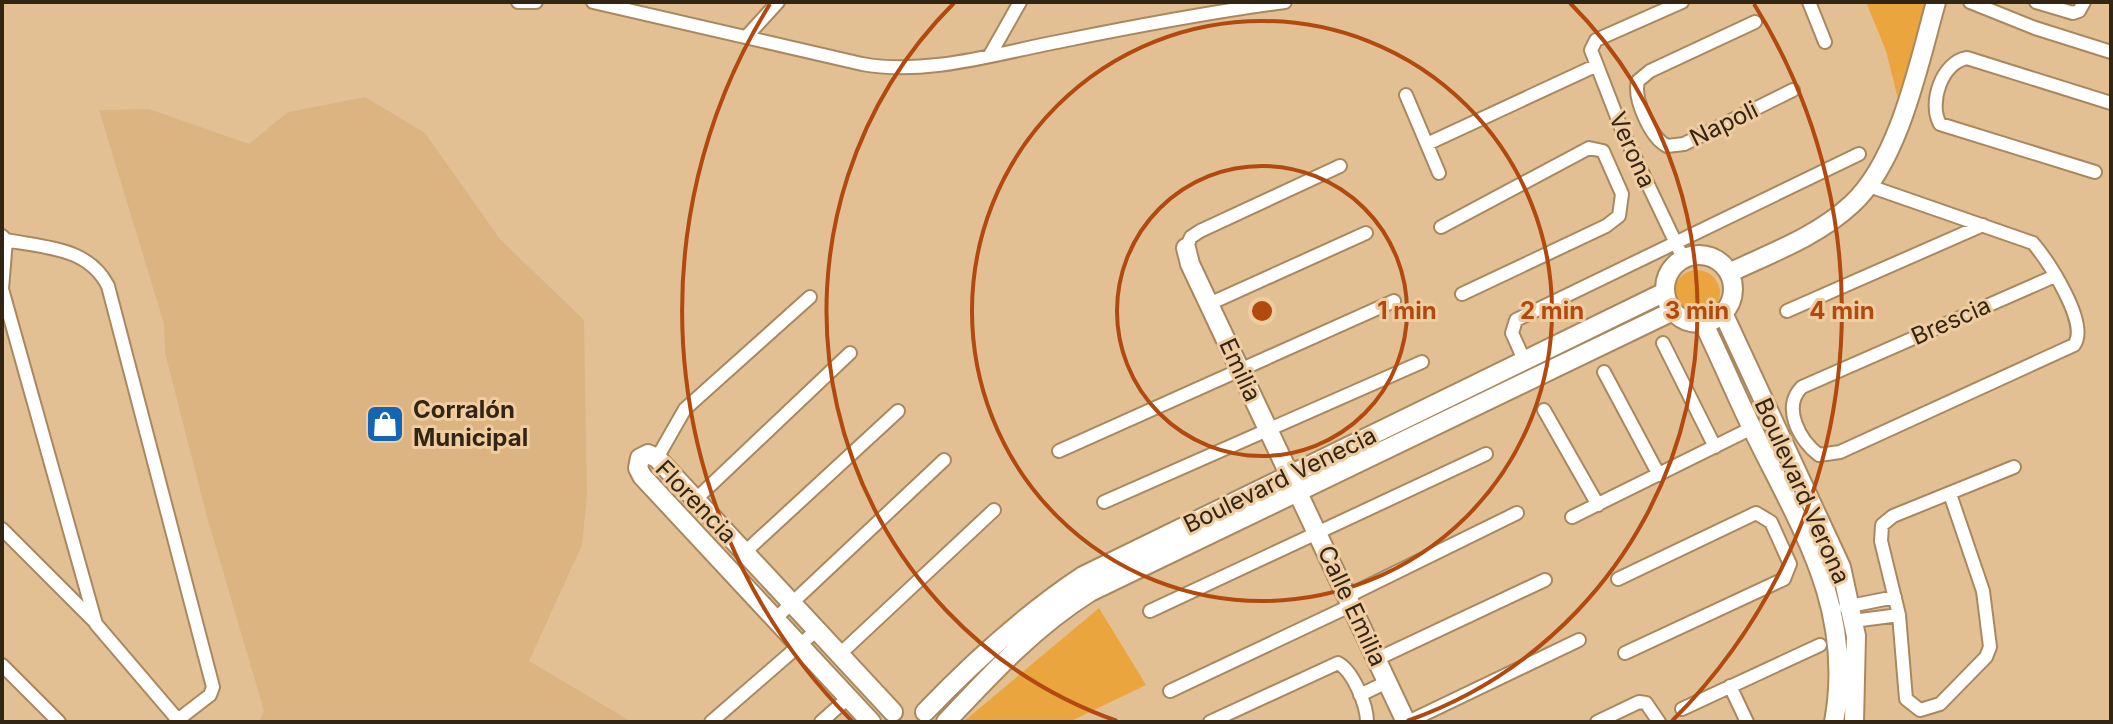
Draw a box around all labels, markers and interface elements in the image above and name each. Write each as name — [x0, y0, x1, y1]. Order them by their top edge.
street label: Napoli — [1685, 95, 1763, 152]
street label: Verona — [1603, 107, 1662, 192]
street label: Brescia — [1907, 290, 1995, 351]
text: 1 min — [1377, 296, 1437, 325]
text: 2 min — [1520, 296, 1584, 325]
text: 3 min — [1665, 296, 1729, 325]
text: 4 min — [1809, 296, 1875, 325]
centre of rings — [1248, 297, 1276, 325]
street label: Emilia — [1213, 334, 1268, 406]
street label: Boulevard Verona — [1748, 393, 1856, 588]
place label: Corralón Municipal — [413, 395, 528, 452]
shop icon: Corralón Municipal — [364, 403, 406, 445]
street label: Boulevard Venecia — [1179, 420, 1381, 539]
street label: Florencia — [650, 454, 743, 549]
street label: Calle Emilia — [1312, 541, 1393, 671]

